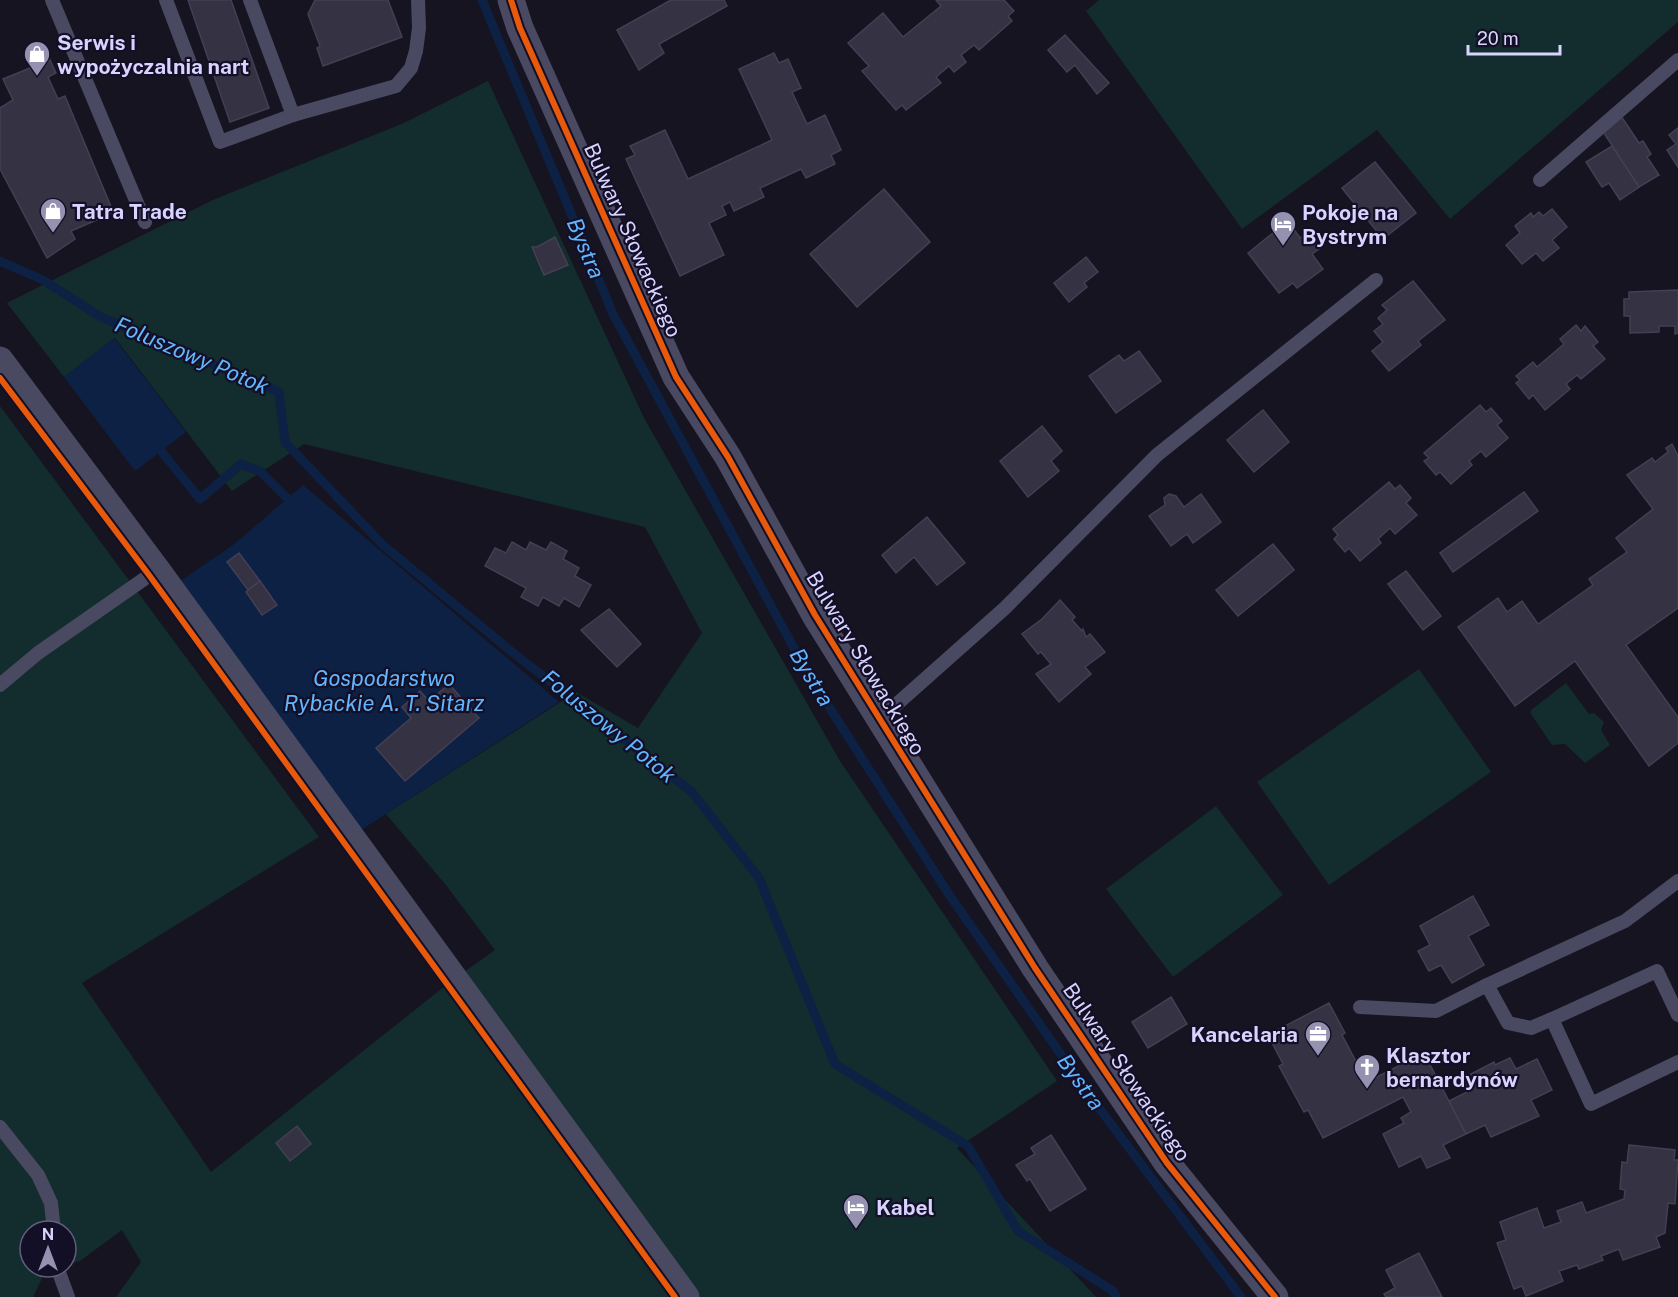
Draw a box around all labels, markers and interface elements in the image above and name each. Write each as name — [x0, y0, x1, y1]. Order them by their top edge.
scale bar — [1468, 18, 1560, 56]
text: 20 m — [1477, 28, 1519, 49]
place label: Serwis i wypożyczalnia nart — [57, 30, 249, 79]
shop icon: Serwis i wypożyczalnia nart — [22, 39, 52, 77]
street label: Bulwary Słowackiego — [579, 139, 687, 341]
shop icon: Tatra Trade — [38, 196, 68, 234]
place label: Tatra Trade — [72, 199, 187, 224]
place label: Pokoje na Bystrym — [1302, 200, 1398, 249]
hotel icon: Pokoje na Bystrym — [1268, 209, 1298, 247]
water label: Bystra — [562, 214, 610, 282]
water label: Foluszowy Potok — [111, 311, 273, 399]
street label: Bulwary Słowackiego — [801, 567, 931, 759]
water label: Bystra — [785, 643, 839, 711]
water label: Foluszowy Potok — [537, 664, 681, 788]
water label: Gospodarstwo Rybackie A. T. Sitarz — [284, 665, 485, 716]
street label: Bulwary Słowackiego — [1058, 978, 1196, 1166]
office icon: Kancelaria — [1303, 1019, 1333, 1057]
place label: Kancelaria — [1190, 1022, 1298, 1047]
place label: Klasztor bernardynów — [1386, 1043, 1518, 1092]
water label: Bystra — [1052, 1049, 1110, 1115]
church icon: Klasztor bernardynów — [1352, 1052, 1382, 1090]
hotel icon: Kabel — [841, 1192, 871, 1230]
place label: Kabel — [876, 1195, 935, 1220]
north arrow — [18, 1219, 78, 1279]
text: N — [42, 1225, 54, 1244]

